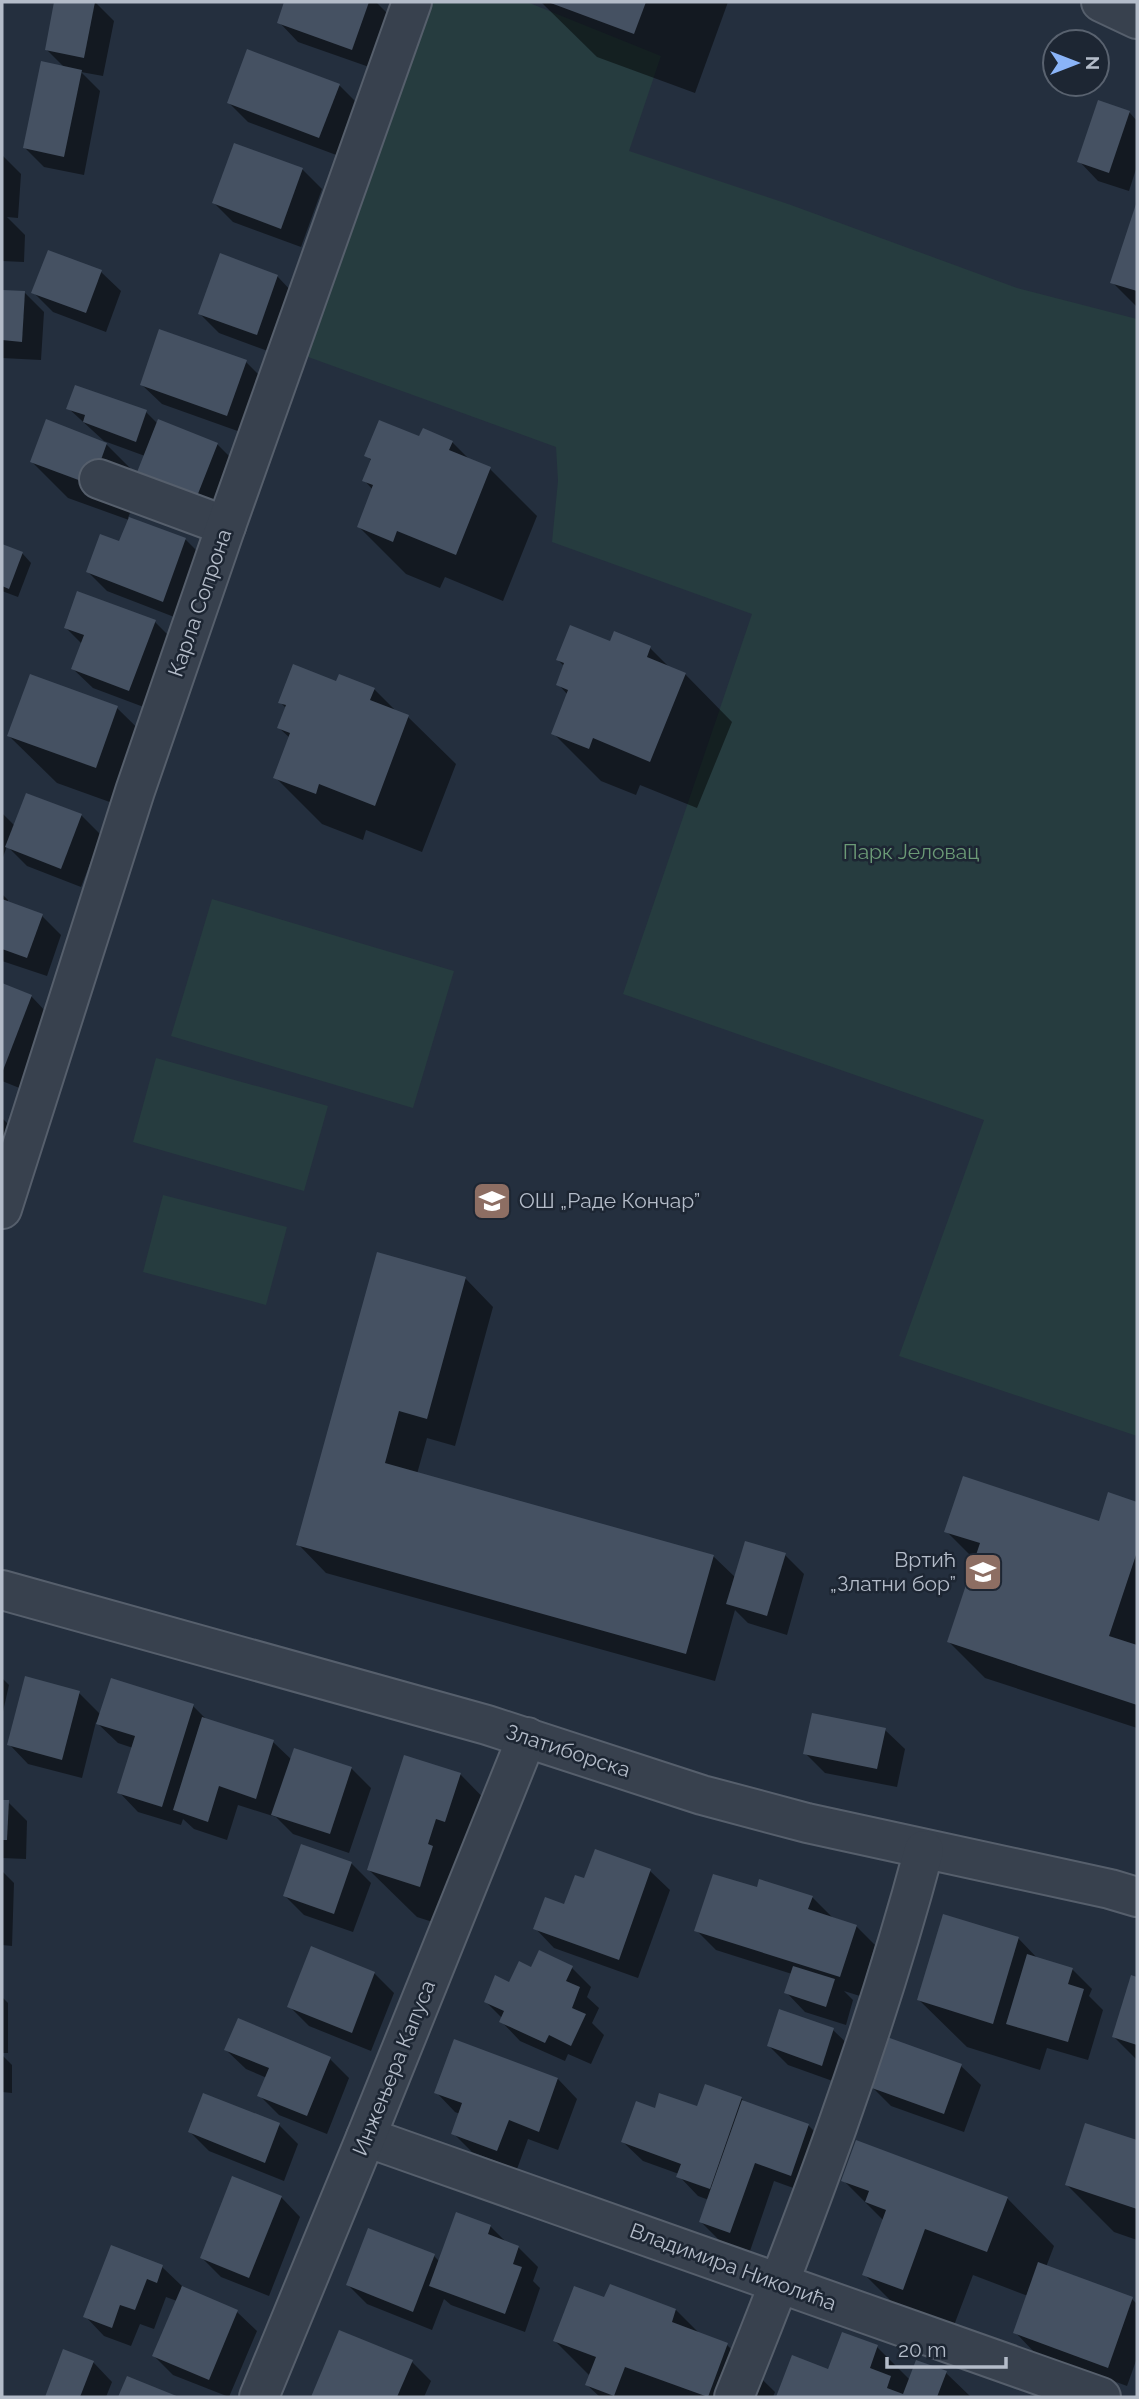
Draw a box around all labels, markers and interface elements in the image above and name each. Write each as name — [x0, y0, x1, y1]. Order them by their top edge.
north arrow — [1041, 28, 1111, 98]
text: N — [1082, 56, 1104, 70]
street label: Карла Сопрона — [163, 526, 236, 680]
park label: Парк Јеловац — [843, 839, 979, 864]
school or university icon: ОШ „Раде Кончар” — [471, 1180, 513, 1222]
place label: ОШ „Раде Кончар” — [519, 1188, 700, 1213]
place label: Вртић „Златни бор” — [830, 1547, 956, 1596]
school or university icon: Вртић „Златни бор” — [962, 1551, 1004, 1593]
street label: Златиборска — [503, 1719, 633, 1782]
street label: Инжењера Капуса — [347, 1976, 440, 2159]
street label: Владимира Николића — [626, 2218, 840, 2316]
scale bar — [887, 2326, 1006, 2370]
text: 20 m — [898, 2337, 946, 2362]

